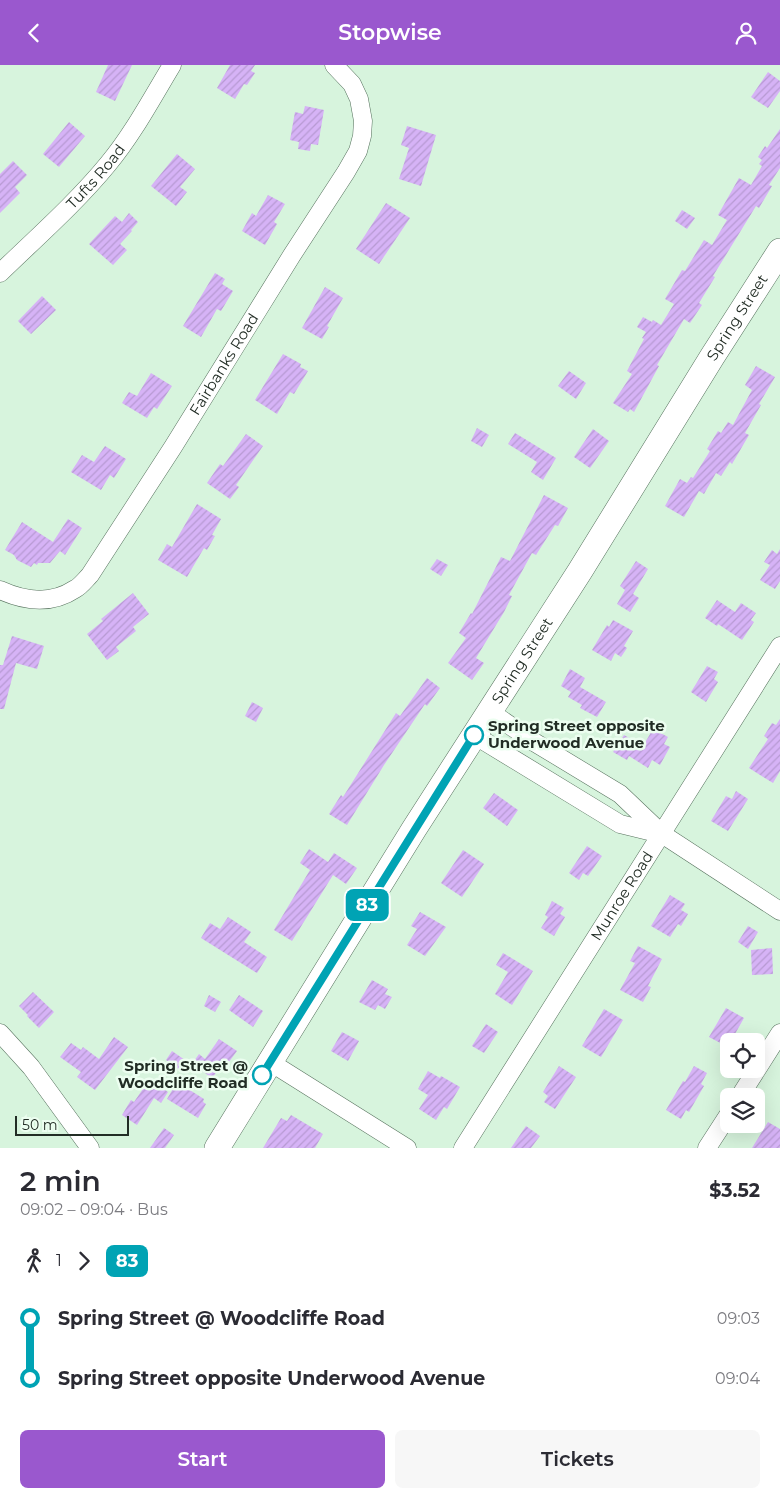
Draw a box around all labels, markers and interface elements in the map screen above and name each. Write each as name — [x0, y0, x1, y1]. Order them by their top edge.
icon: back — [20, 19, 48, 47]
text: Stopwise — [338, 19, 442, 46]
icon: person — [732, 19, 760, 47]
street label: Tufts Road — [62, 140, 129, 213]
street label: Spring Street — [702, 270, 772, 364]
street label: Fairbanks Road — [185, 310, 263, 419]
street label: Spring Street — [487, 614, 557, 707]
place label: Spring Street opposite Underwood Avenue — [488, 716, 665, 752]
marker: Spring Street opposite Underwood Avenue — [464, 725, 484, 745]
street label: Munroe Road — [586, 848, 657, 944]
line badge: 83 — [344, 889, 390, 921]
text: 83 — [356, 894, 378, 916]
map controls — [720, 1033, 765, 1133]
button: locate — [720, 1033, 765, 1078]
place label: Spring Street @ Woodcliffe Road — [118, 1056, 248, 1092]
marker: Spring Street @ Woodcliffe Road — [252, 1065, 272, 1085]
button: layers — [720, 1088, 765, 1133]
scale bar — [15, 1113, 129, 1136]
text: 50 m — [22, 1116, 58, 1134]
text: 2 min — [20, 1164, 101, 1198]
text: $3.52 — [709, 1179, 760, 1202]
text: 09:02 – 09:04 · Bus — [20, 1200, 168, 1219]
icon: walk — [20, 1247, 48, 1275]
icon: forward — [70, 1247, 98, 1275]
text: 83 — [116, 1250, 138, 1272]
text: 1 — [56, 1251, 62, 1270]
text: Spring Street @ Woodcliffe Road — [58, 1307, 385, 1330]
text: 09:03 — [717, 1309, 760, 1328]
text: Spring Street opposite Underwood Avenue — [58, 1367, 485, 1390]
text: 09:04 — [715, 1369, 760, 1388]
button: Start — [20, 1430, 385, 1488]
button: Tickets — [395, 1430, 760, 1488]

